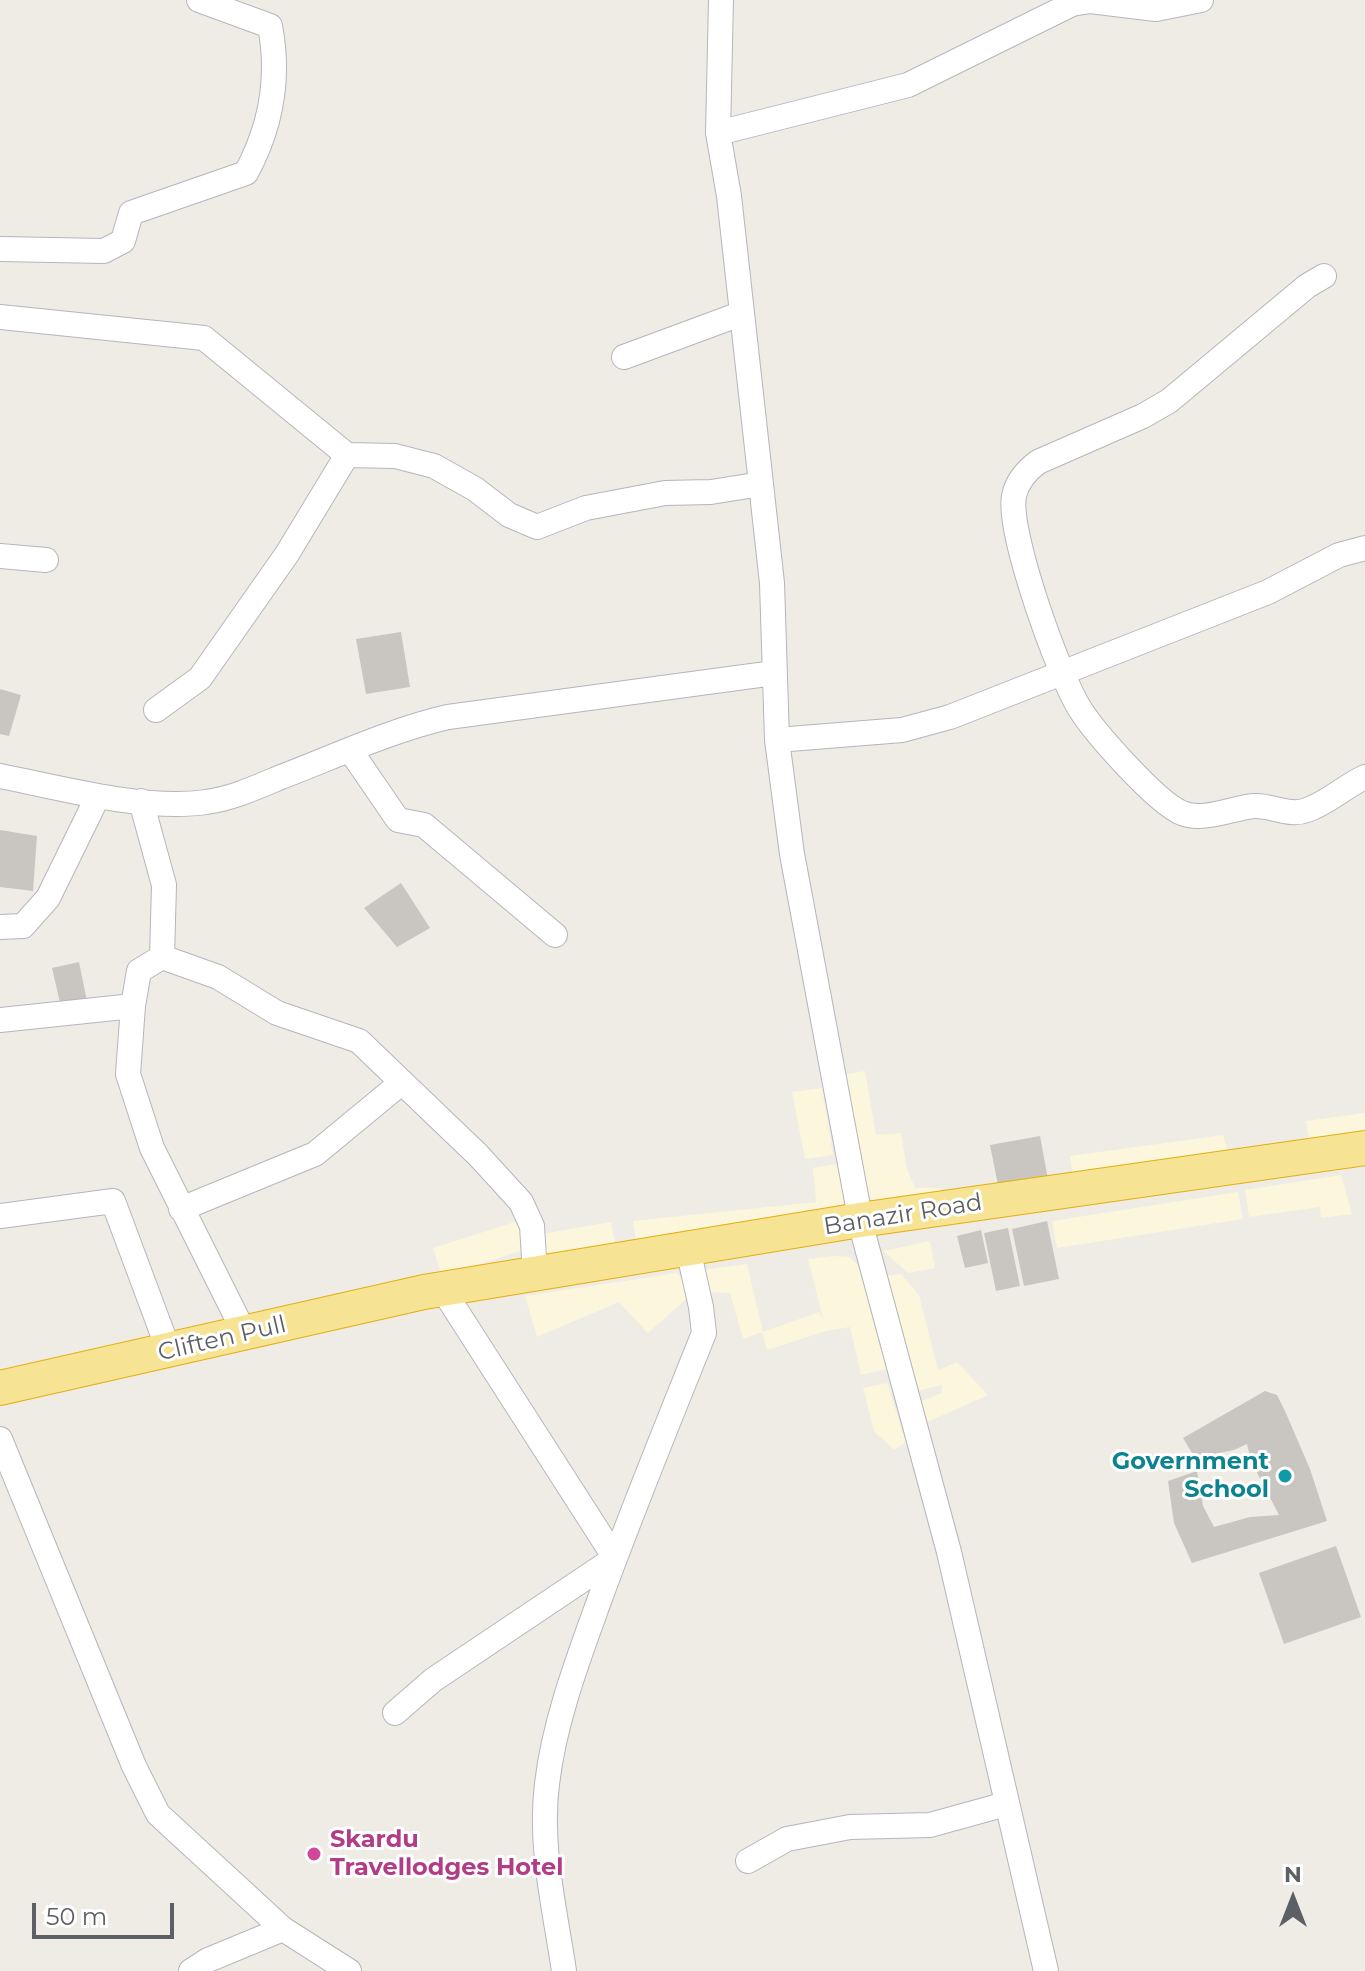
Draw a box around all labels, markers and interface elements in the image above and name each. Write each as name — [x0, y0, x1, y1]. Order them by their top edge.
street label: Banazir Road — [822, 1188, 984, 1242]
street label: Cliften Pull — [155, 1310, 289, 1368]
place label: Government School — [1112, 1448, 1269, 1504]
marker: Government School — [1276, 1467, 1294, 1485]
place label: Skardu Travellodges Hotel — [330, 1826, 563, 1882]
marker: Skardu Travellodges Hotel — [305, 1845, 323, 1863]
north arrow — [1253, 1859, 1333, 1939]
text: N — [1284, 1861, 1302, 1888]
scale bar — [36, 1887, 178, 1937]
text: 50 m — [46, 1902, 107, 1931]

